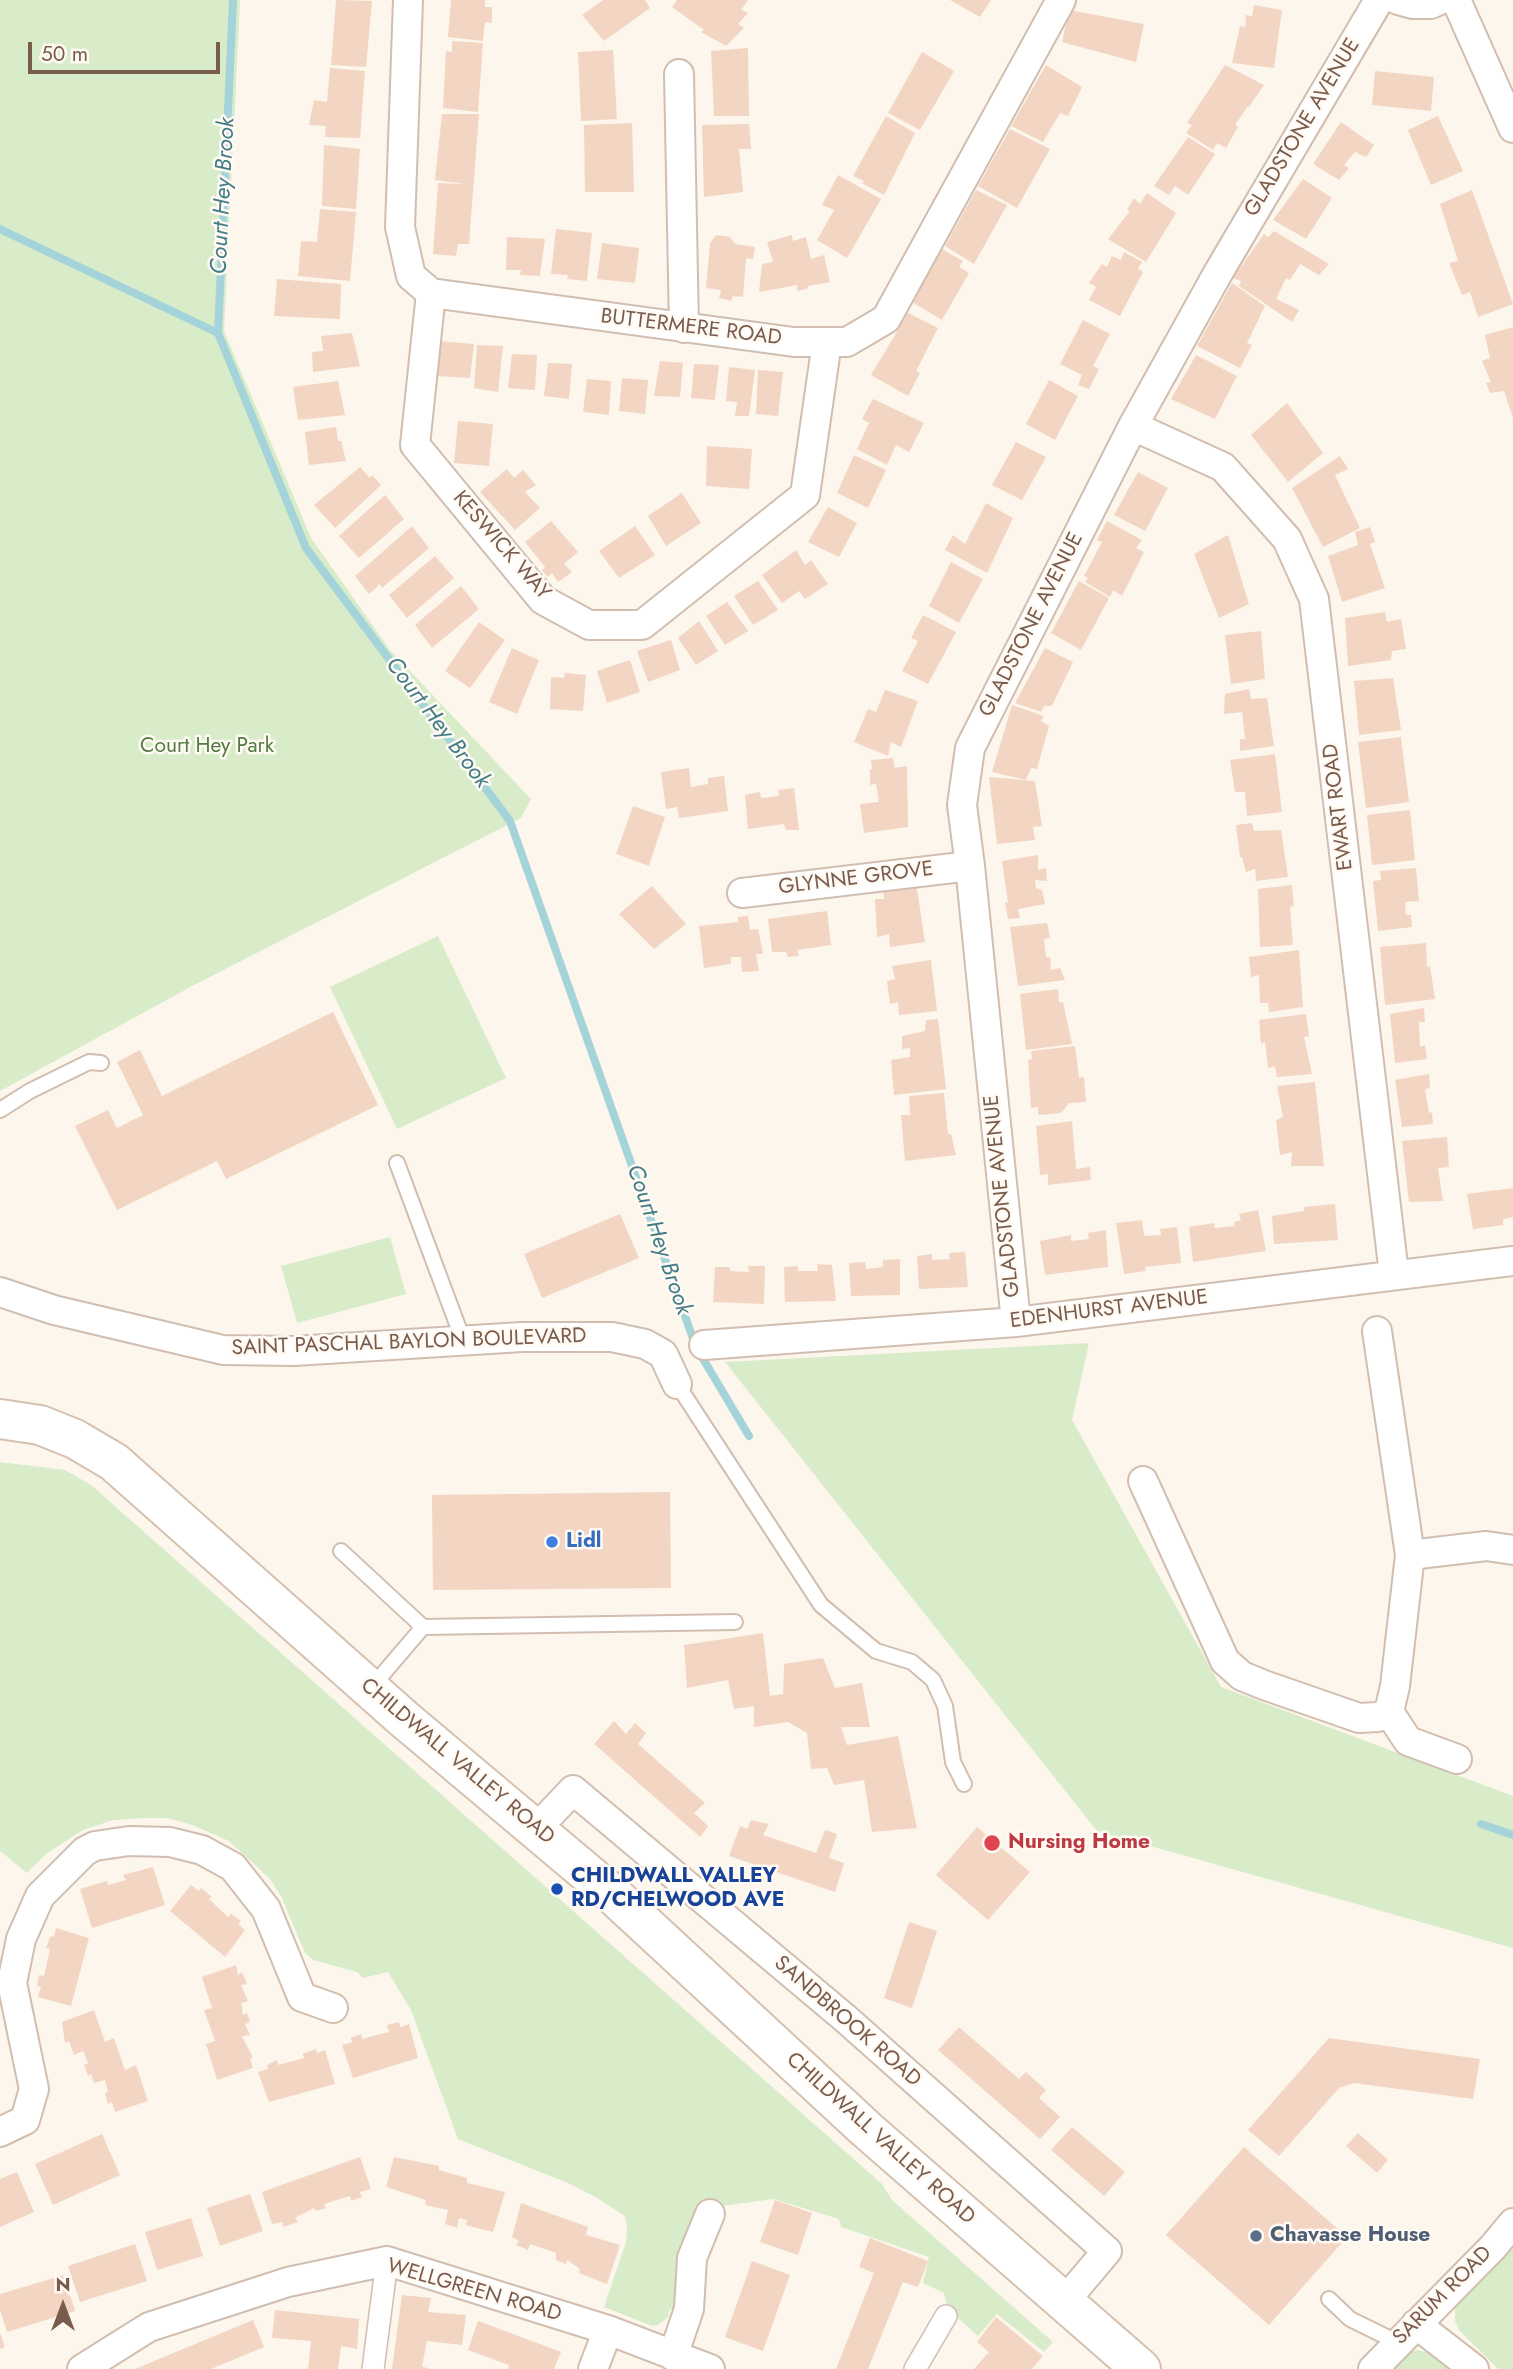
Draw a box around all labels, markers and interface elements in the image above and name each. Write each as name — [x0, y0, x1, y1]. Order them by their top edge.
scale bar — [32, 28, 224, 72]
street label: GLADSTONE AVENUE — [1240, 34, 1366, 222]
text: 50 m — [41, 39, 88, 69]
water label: Court Hey Brook — [206, 117, 242, 275]
street label: BUTTERMERE ROAD — [599, 304, 783, 352]
street label: KESWICK WAY — [447, 486, 555, 606]
street label: GLADSTONE AVENUE — [975, 529, 1089, 721]
water label: Court Hey Brook — [379, 652, 495, 794]
park label: Court Hey Park — [140, 734, 274, 760]
street label: EWART ROAD — [1319, 742, 1359, 872]
street label: GLYNNE GROVE — [777, 857, 935, 901]
street label: GLADSTONE AVENUE — [980, 1093, 1026, 1299]
water label: Court Hey Brook — [619, 1161, 697, 1319]
street label: EDENHURST AVENUE — [1009, 1285, 1209, 1335]
street label: SAINT PASCHAL BAYLON BOULEVARD — [231, 1324, 587, 1362]
place label: Lidl — [566, 1529, 602, 1555]
marker: Lidl — [544, 1534, 560, 1550]
street label: CHILDWALL VALLEY ROAD — [355, 1673, 559, 1851]
place label: Nursing Home — [1008, 1830, 1150, 1856]
marker: Nursing Home — [982, 1833, 1002, 1853]
place label: CHILDWALL VALLEY RD/CHELWOOD AVE — [571, 1864, 784, 1914]
marker: CHILDWALL VALLEY RD/CHELWOOD AVE — [549, 1881, 565, 1897]
street label: SANDBROOK ROAD — [768, 1951, 926, 2093]
street label: CHILDWALL VALLEY ROAD — [780, 2048, 980, 2230]
place label: Chavasse House — [1270, 2223, 1430, 2249]
marker: Chavasse House — [1248, 2228, 1264, 2244]
street label: SARUM ROAD — [1388, 2241, 1498, 2351]
street label: WELLGREEN ROAD — [384, 2254, 564, 2328]
north arrow — [28, 2271, 98, 2341]
text: N — [55, 2271, 71, 2298]

